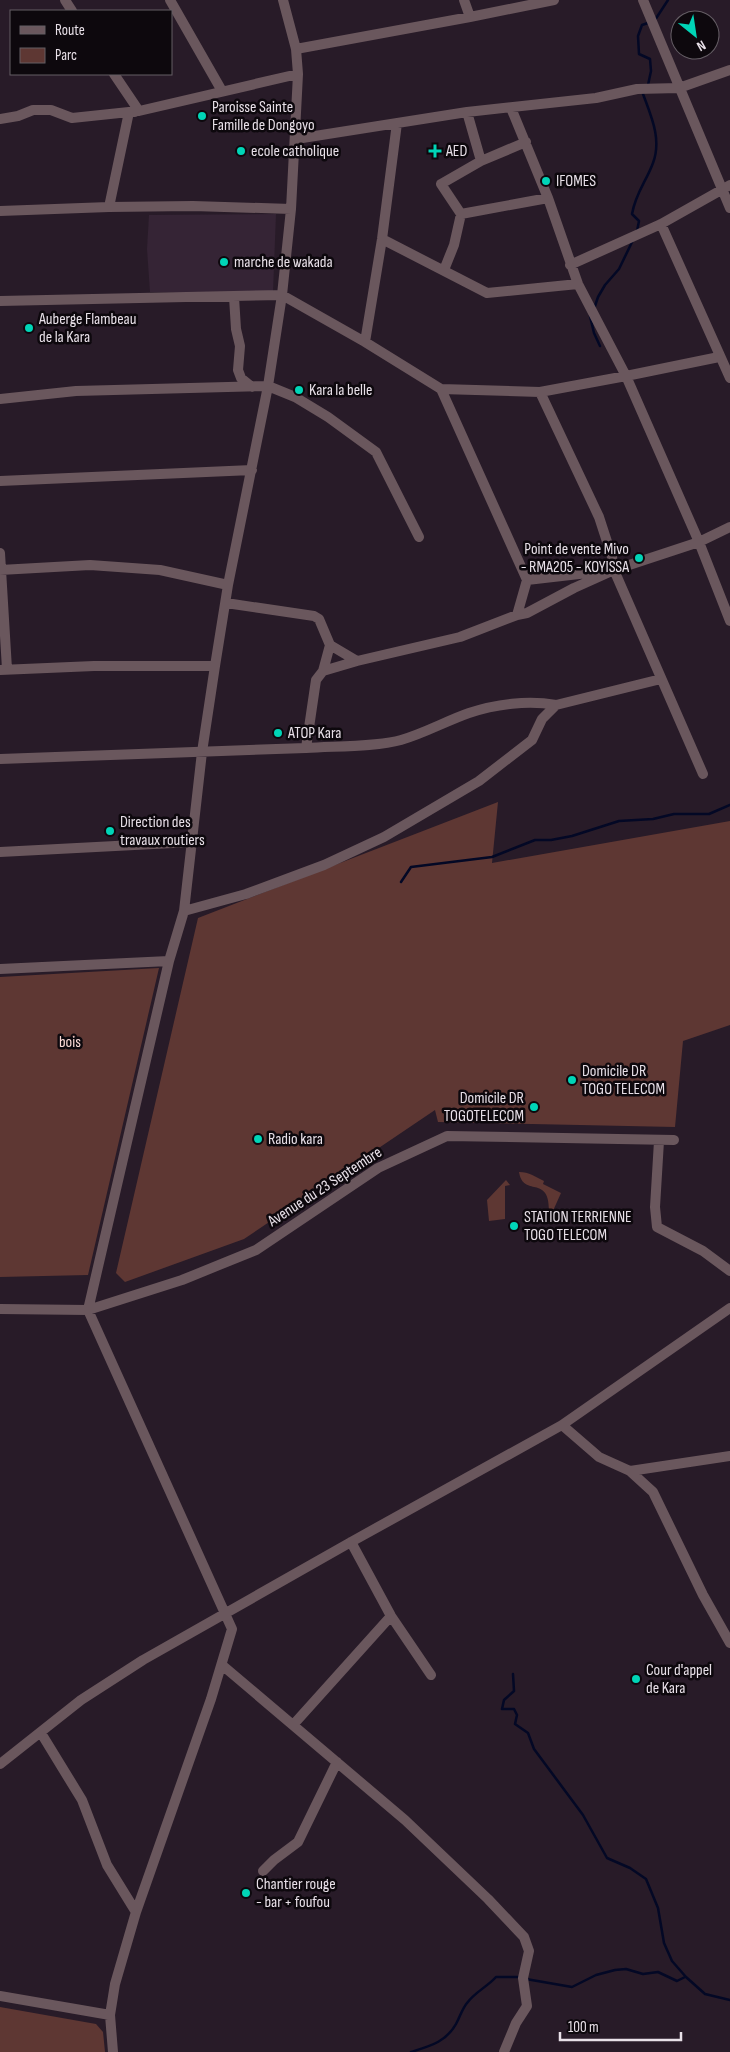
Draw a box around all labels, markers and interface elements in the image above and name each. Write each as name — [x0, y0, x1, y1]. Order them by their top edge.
legend — [10, 10, 172, 75]
north arrow — [670, 10, 720, 60]
text: Route — [55, 21, 85, 40]
text: N — [694, 37, 709, 55]
text: Parc — [55, 46, 77, 65]
place label: Paroisse Sainte Famille de Dongoyo — [212, 98, 315, 135]
marker: Paroisse Sainte Famille de Dongoyo — [196, 110, 208, 122]
place label: ecole catholique — [251, 142, 339, 161]
place label: AED — [445, 142, 467, 161]
marker: AED — [428, 144, 442, 158]
marker: ecole catholique — [235, 145, 247, 157]
place label: IFOMES — [556, 172, 596, 191]
marker: IFOMES — [540, 175, 552, 187]
place label: marche de wakada — [234, 253, 333, 272]
marker: marche de wakada — [218, 256, 230, 268]
place label: Auberge Flambeau de la Kara — [38, 310, 136, 347]
marker: Auberge Flambeau de la Kara — [23, 322, 35, 334]
place label: Kara la belle — [309, 381, 373, 400]
marker: Kara la belle — [293, 384, 305, 396]
place label: Point de vente Mivo - RMA205 - KOYISSA — [521, 540, 629, 577]
marker: Point de vente Mivo - RMA205 - KOYISSA — [633, 552, 645, 564]
place label: ATOP Kara — [287, 724, 341, 743]
marker: ATOP Kara — [272, 727, 284, 739]
place label: Direction des travaux routiers — [120, 813, 205, 850]
marker: Direction des travaux routiers — [104, 825, 116, 837]
park label: bois — [59, 1033, 81, 1052]
place label: Domicile DR TOGO TELECOM — [582, 1062, 665, 1099]
marker: Domicile DR TOGO TELECOM — [566, 1074, 578, 1086]
place label: Domicile DR TOGOTELECOM — [444, 1089, 524, 1126]
marker: Domicile DR TOGOTELECOM — [528, 1101, 540, 1113]
place label: Radio kara — [268, 1130, 323, 1149]
marker: Radio kara — [252, 1133, 264, 1145]
street label: Avenue du 23 Septembre — [264, 1143, 386, 1232]
place label: STATION TERRIENNE TOGO TELECOM — [524, 1208, 632, 1245]
marker: STATION TERRIENNE TOGO TELECOM — [508, 1220, 520, 1232]
place label: Cour d'appel de Kara — [646, 1661, 712, 1698]
marker: Cour d'appel de Kara — [630, 1673, 642, 1685]
place label: Chantier rouge - bar + foufou — [256, 1875, 336, 1912]
marker: Chantier rouge - bar + foufou — [240, 1887, 252, 1899]
scale bar — [560, 2010, 681, 2042]
text: 100 m — [568, 2018, 599, 2037]

